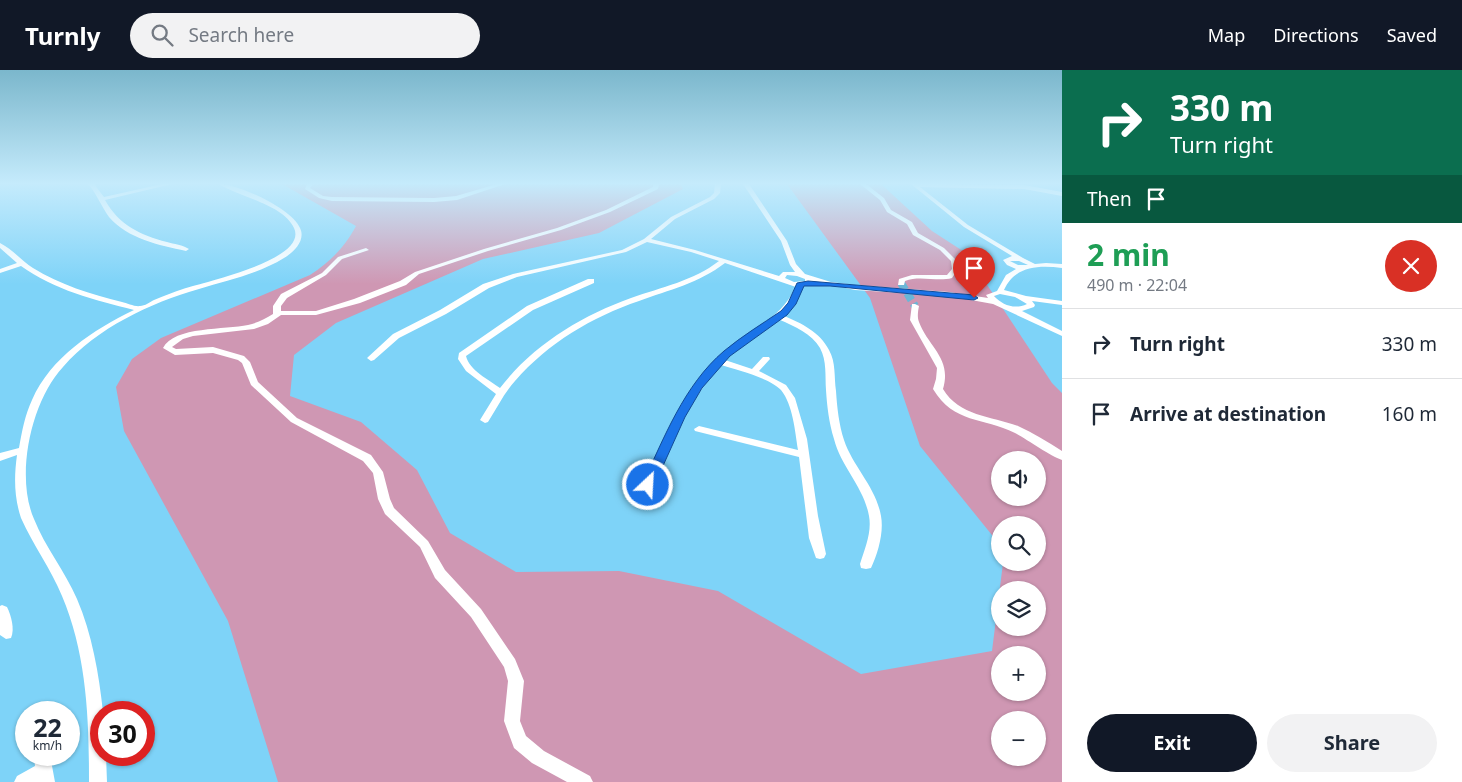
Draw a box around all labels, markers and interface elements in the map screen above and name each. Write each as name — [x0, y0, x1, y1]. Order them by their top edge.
search box — [130, 13, 480, 58]
text: Turnly — [25, 19, 100, 52]
icon: search — [148, 21, 176, 49]
text: Search here — [188, 22, 294, 48]
text: Map — [1208, 23, 1245, 47]
text: Directions — [1273, 23, 1359, 47]
text: Saved — [1387, 23, 1437, 47]
text: 330 m — [1170, 84, 1273, 131]
icon: right — [1087, 90, 1152, 155]
text: Turn right — [1170, 129, 1273, 159]
icon: arrive — [1142, 185, 1170, 213]
text: Then — [1087, 186, 1132, 212]
text: 2 min — [1087, 234, 1170, 275]
button: close — [1385, 240, 1437, 292]
pin — [953, 247, 995, 298]
icon: arrive — [960, 254, 988, 282]
text: 490 m · 22:04 — [1087, 274, 1187, 296]
icon: right — [1087, 330, 1115, 358]
text: Turn right — [1130, 331, 1225, 357]
text: 330 m — [1382, 331, 1437, 357]
icon: arrive — [1087, 400, 1115, 428]
text: Arrive at destination — [1130, 401, 1326, 427]
text: 160 m — [1382, 401, 1437, 427]
map controls — [991, 451, 1046, 766]
button: sound — [991, 451, 1046, 506]
position arrow — [621, 458, 673, 510]
button: search — [991, 516, 1046, 571]
button: layers — [991, 581, 1046, 636]
button: + — [991, 646, 1046, 701]
speed limit sign: 30 — [90, 701, 155, 766]
text: 22 — [33, 710, 62, 744]
button: − — [991, 711, 1046, 766]
button: Exit — [1087, 714, 1257, 772]
button: Share — [1267, 714, 1437, 772]
text: km/h — [33, 737, 62, 754]

